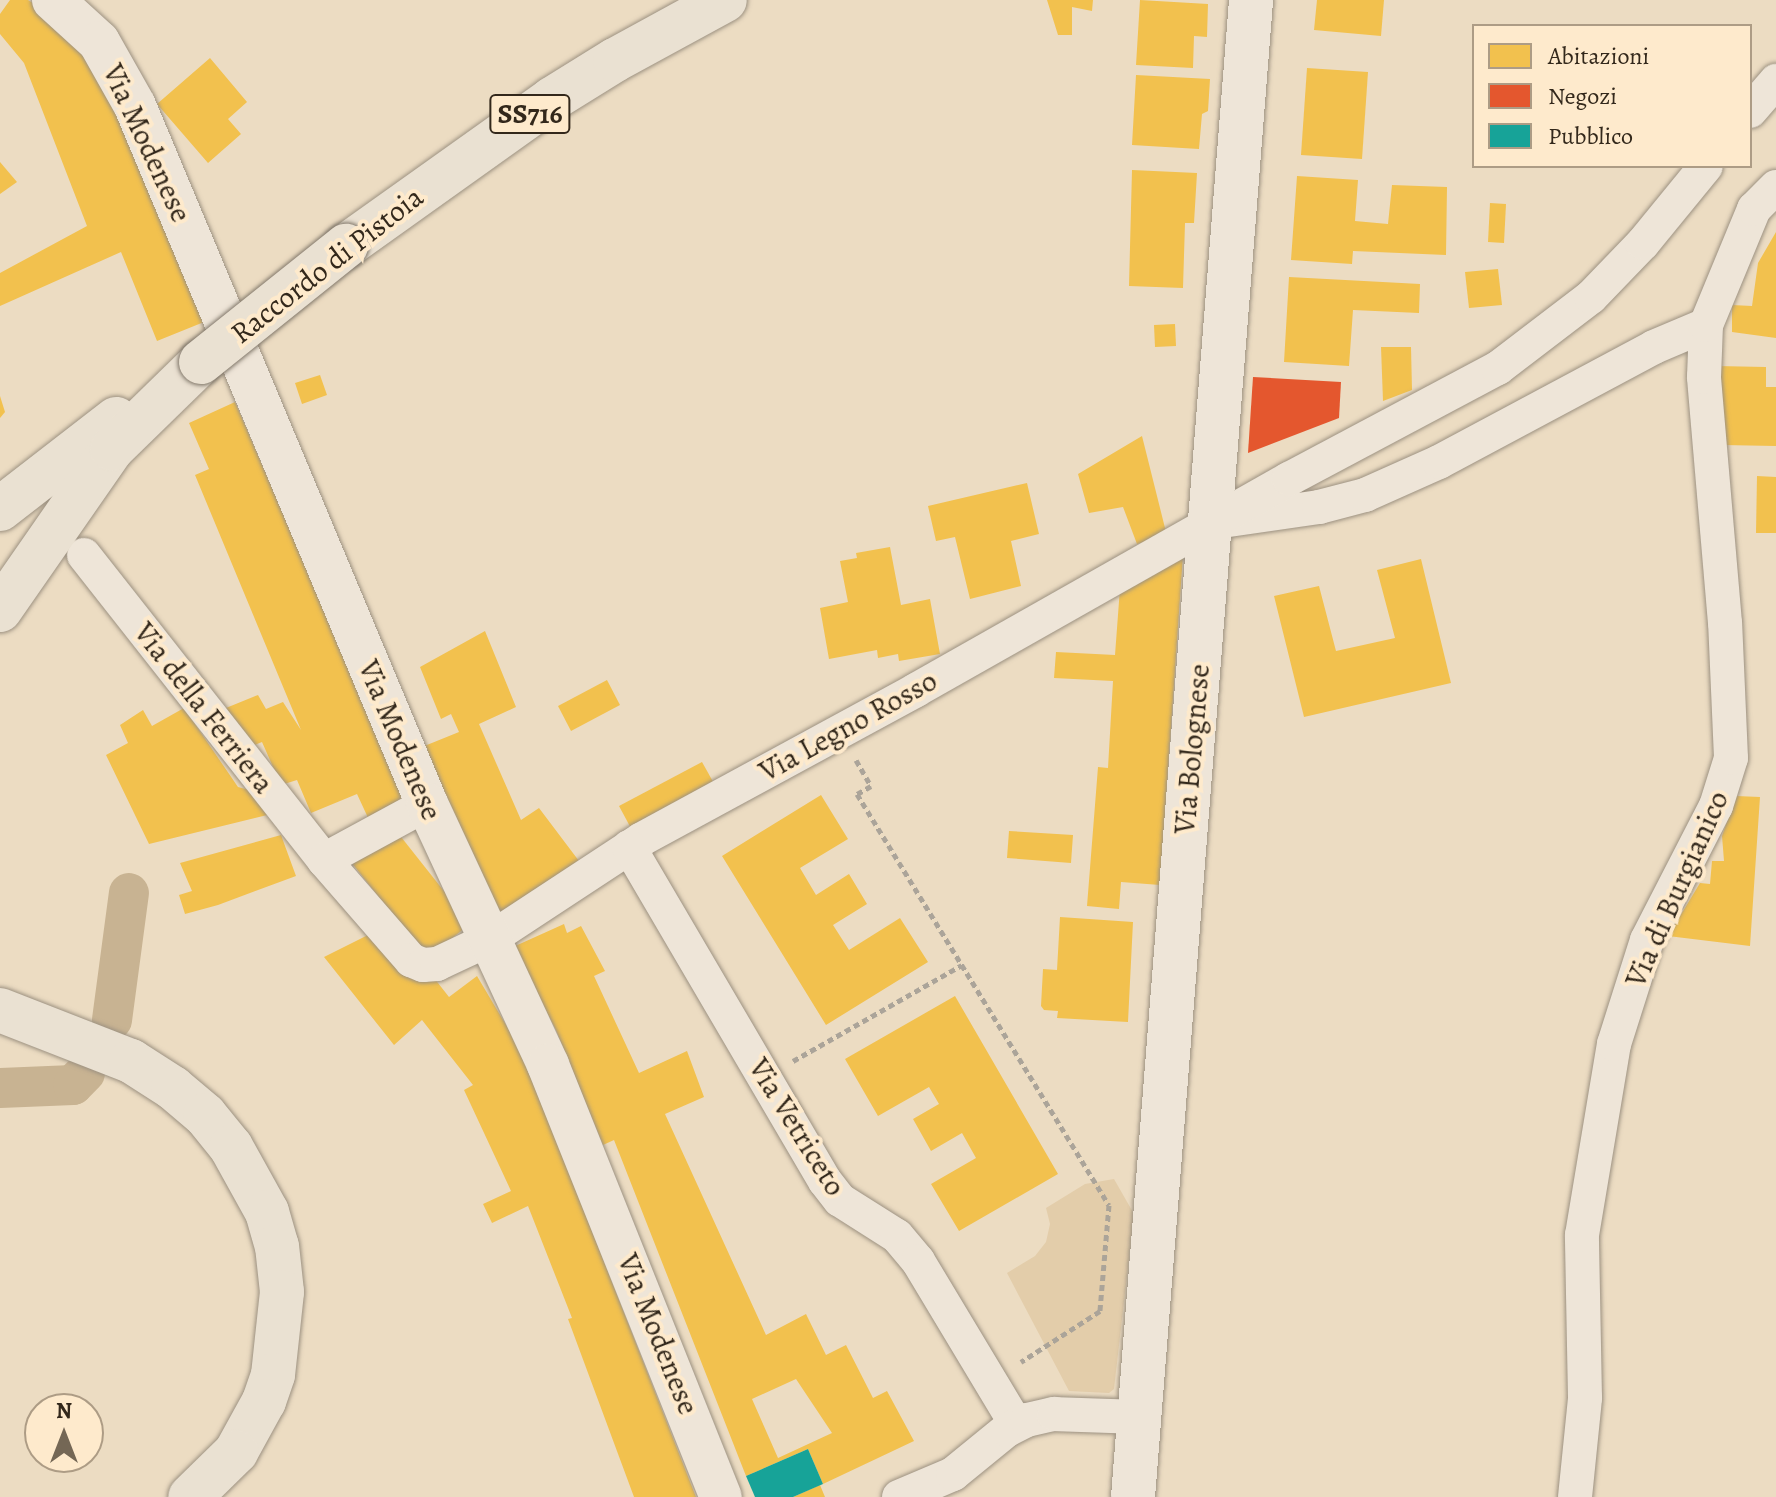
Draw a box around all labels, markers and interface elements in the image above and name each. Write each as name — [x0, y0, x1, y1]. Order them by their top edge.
legend — [1472, 24, 1752, 168]
text: Abitazioni — [1548, 40, 1649, 72]
street label: Via Modenese — [95, 58, 199, 228]
text: Negozi — [1548, 80, 1617, 112]
road number: SS716 — [488, 90, 572, 138]
text: Pubblico — [1548, 120, 1633, 152]
street label: Raccordo di Pistoia — [224, 179, 430, 351]
street label: Via della Ferriera — [126, 615, 282, 801]
street label: Via Modenese — [350, 655, 450, 825]
street label: Via Legno Rosso — [753, 662, 943, 790]
street label: Via Bolognese — [1167, 662, 1217, 836]
street label: Via di Burgianico — [1618, 785, 1736, 993]
street label: Via Vetriceto — [741, 1052, 853, 1202]
street label: Via Modenese — [609, 1248, 707, 1420]
north arrow — [24, 1393, 104, 1473]
text: N — [56, 1396, 72, 1426]

